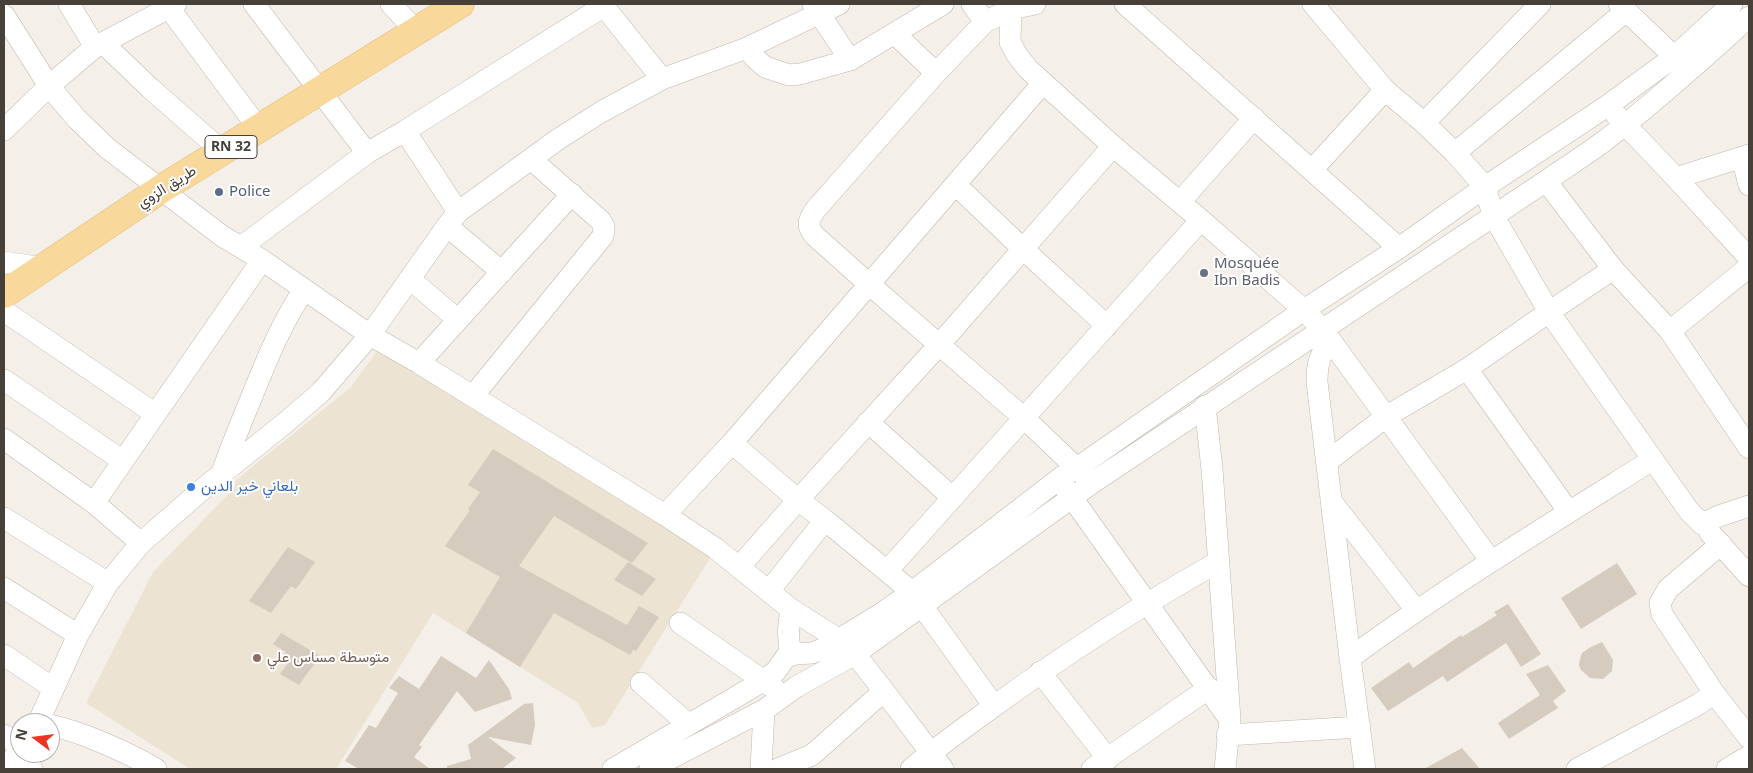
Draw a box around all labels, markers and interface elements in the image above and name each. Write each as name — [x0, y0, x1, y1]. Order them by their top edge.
road number: RN 32 — [205, 136, 257, 158]
street label: طريق الزوي — [134, 162, 200, 212]
place label: Police — [229, 183, 271, 201]
marker: Police — [213, 186, 225, 198]
place label: Mosquée Ibn Badis — [1214, 255, 1280, 290]
marker: Mosquée Ibn Badis — [1198, 267, 1210, 279]
place label: بلعاني خير الدين — [201, 478, 298, 496]
marker: بلعاني خير الدين — [185, 481, 197, 493]
place label: متوسطة مساس علي — [267, 649, 389, 667]
marker: متوسطة مساس علي — [251, 652, 263, 664]
north arrow — [10, 713, 60, 763]
text: N — [10, 726, 32, 742]

